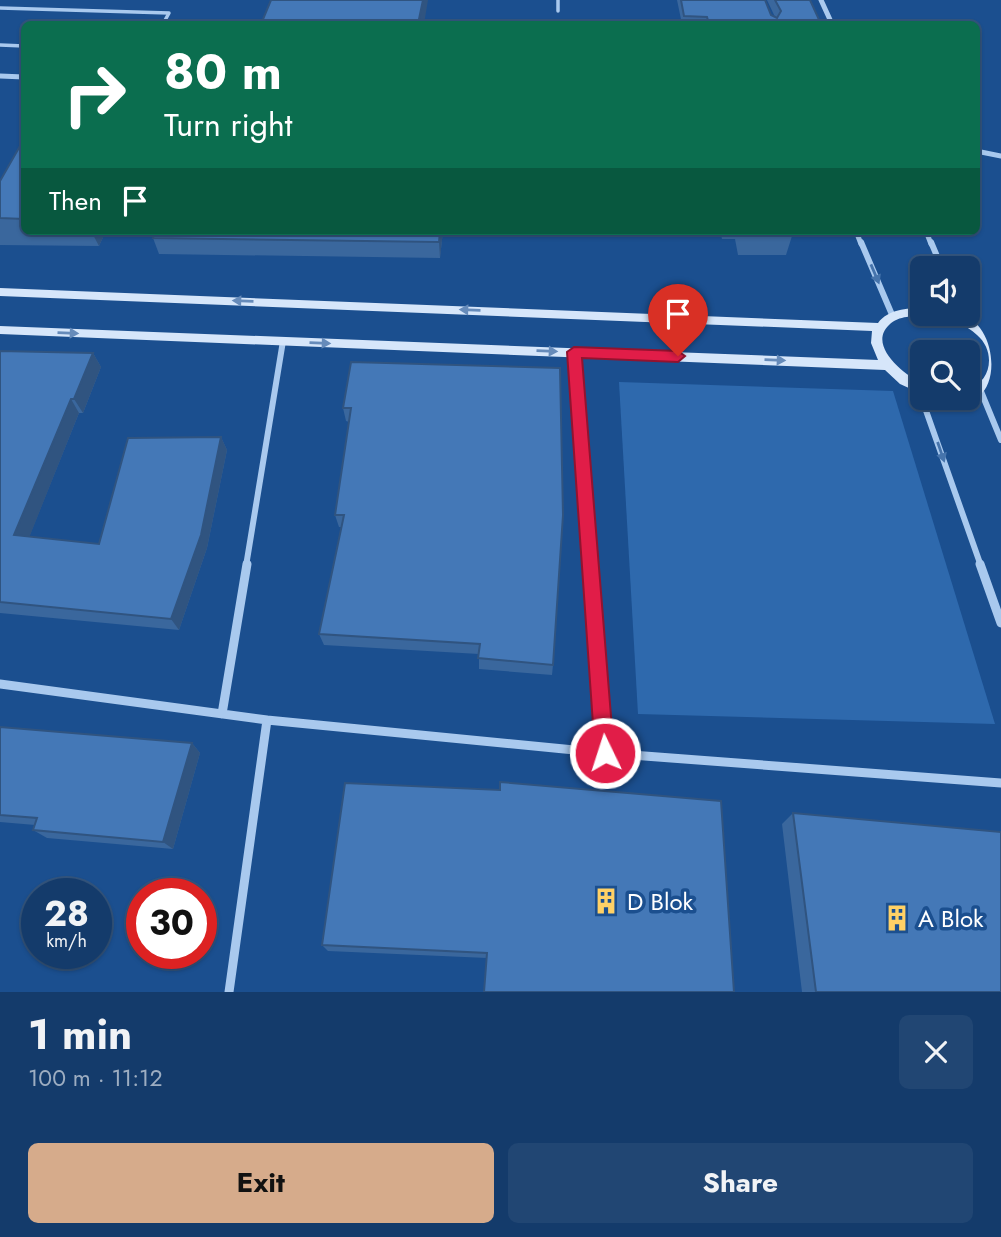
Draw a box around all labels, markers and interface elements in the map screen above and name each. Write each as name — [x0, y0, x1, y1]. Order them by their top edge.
text: 80 m — [164, 37, 282, 107]
icon: right — [49, 49, 140, 140]
text: Turn right — [164, 102, 293, 148]
text: Then — [49, 182, 102, 220]
icon: arrive — [116, 182, 154, 220]
map controls — [910, 256, 980, 410]
button: sound — [910, 256, 980, 326]
one-way arrow — [869, 264, 881, 284]
pin — [648, 284, 708, 356]
icon: arrive — [659, 295, 697, 333]
one-way arrow — [232, 296, 254, 307]
one-way arrow — [459, 305, 481, 316]
one-way arrow — [57, 327, 79, 338]
one-way arrow — [309, 337, 331, 348]
button: search — [910, 340, 980, 410]
one-way arrow — [537, 346, 559, 357]
one-way arrow — [764, 355, 786, 366]
one-way arrow — [936, 442, 947, 463]
position arrow — [568, 716, 642, 790]
speed limit sign: 30 — [126, 878, 217, 969]
place label: D Blok — [627, 884, 694, 919]
building icon: D Blok — [591, 886, 621, 916]
text: 28 — [44, 889, 89, 939]
place label: A Blok — [918, 901, 984, 936]
building icon: A Blok — [882, 903, 912, 933]
text: km/h — [46, 928, 87, 954]
text: 1 min — [28, 1004, 132, 1065]
button: close — [899, 1015, 973, 1089]
text: 100 m · 11:12 — [28, 1061, 163, 1095]
button: Exit — [28, 1143, 494, 1223]
button: Share — [508, 1143, 973, 1223]

